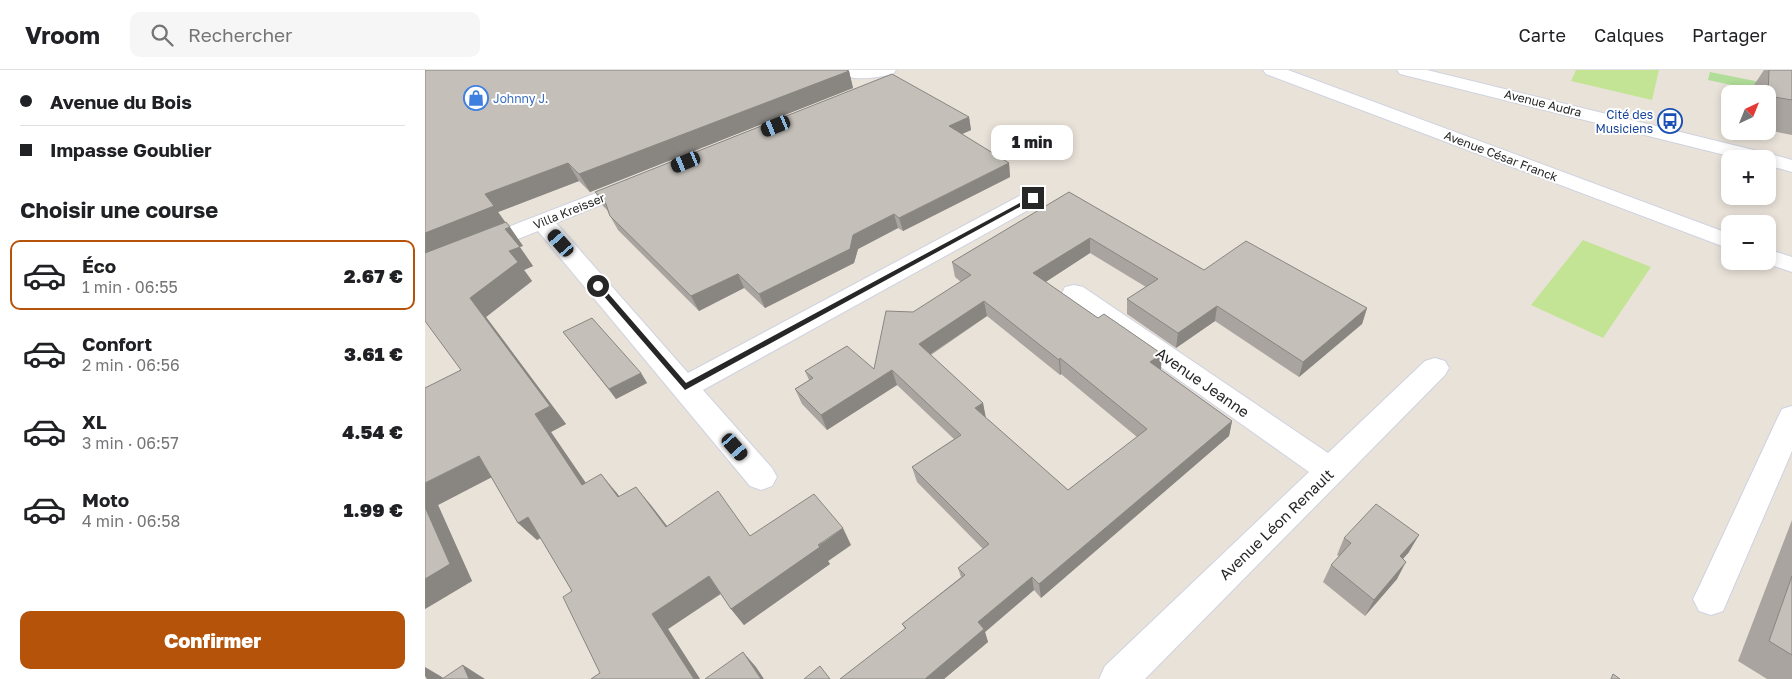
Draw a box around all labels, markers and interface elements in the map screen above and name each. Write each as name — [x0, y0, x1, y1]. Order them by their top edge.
search box — [130, 12, 480, 57]
text: Vroom — [25, 20, 100, 49]
icon: search — [148, 21, 176, 49]
text: Rechercher — [188, 23, 293, 46]
text: Carte — [1519, 24, 1566, 46]
text: Calques — [1594, 24, 1664, 46]
text: Partager — [1692, 24, 1767, 46]
shop icon: Johnny J. — [463, 85, 489, 111]
north arrow — [1721, 85, 1776, 140]
map controls — [1721, 85, 1776, 270]
street label: Avenue Audra — [1503, 86, 1583, 120]
text: Avenue du Bois — [50, 90, 192, 113]
place label: Johnny J. — [493, 91, 548, 106]
place label: Cité des Musiciens — [1595, 107, 1653, 136]
bus stop icon: Cité des Musiciens — [1657, 108, 1683, 134]
car — [759, 113, 792, 139]
callout: 1 min — [992, 126, 1074, 160]
street label: Avenue César Franck — [1442, 127, 1560, 185]
text: 1 min — [1012, 132, 1052, 152]
text: Impasse Goublier — [50, 138, 212, 161]
car — [669, 149, 702, 175]
button: + — [1721, 150, 1776, 205]
route end — [1022, 187, 1044, 209]
street label: Villa Kreisser — [531, 190, 607, 232]
text: Choisir une course — [20, 196, 218, 223]
button: − — [1721, 215, 1776, 270]
car — [545, 227, 576, 259]
icon: car — [22, 253, 67, 298]
text: Éco — [82, 254, 116, 277]
text: 2.67 € — [344, 264, 403, 287]
route start — [587, 275, 609, 297]
text: 1 min · 06:55 — [82, 277, 178, 297]
icon: car — [22, 331, 67, 376]
text: Confort — [82, 332, 152, 355]
text: 3.61 € — [344, 342, 403, 365]
street label: Avenue Jeanne — [1153, 343, 1253, 421]
text: 2 min · 06:56 — [82, 355, 180, 375]
icon: car — [22, 409, 67, 454]
text: XL — [82, 410, 107, 433]
text: 4.54 € — [342, 420, 403, 443]
car — [719, 431, 750, 463]
text: 3 min · 06:57 — [82, 433, 179, 453]
street label: Avenue Léon Renault — [1215, 465, 1337, 583]
icon: car — [22, 487, 67, 532]
text: Moto — [82, 488, 129, 511]
text: 1.99 € — [344, 498, 403, 521]
text: 4 min · 06:58 — [82, 511, 180, 531]
button: Confirmer — [20, 611, 405, 669]

